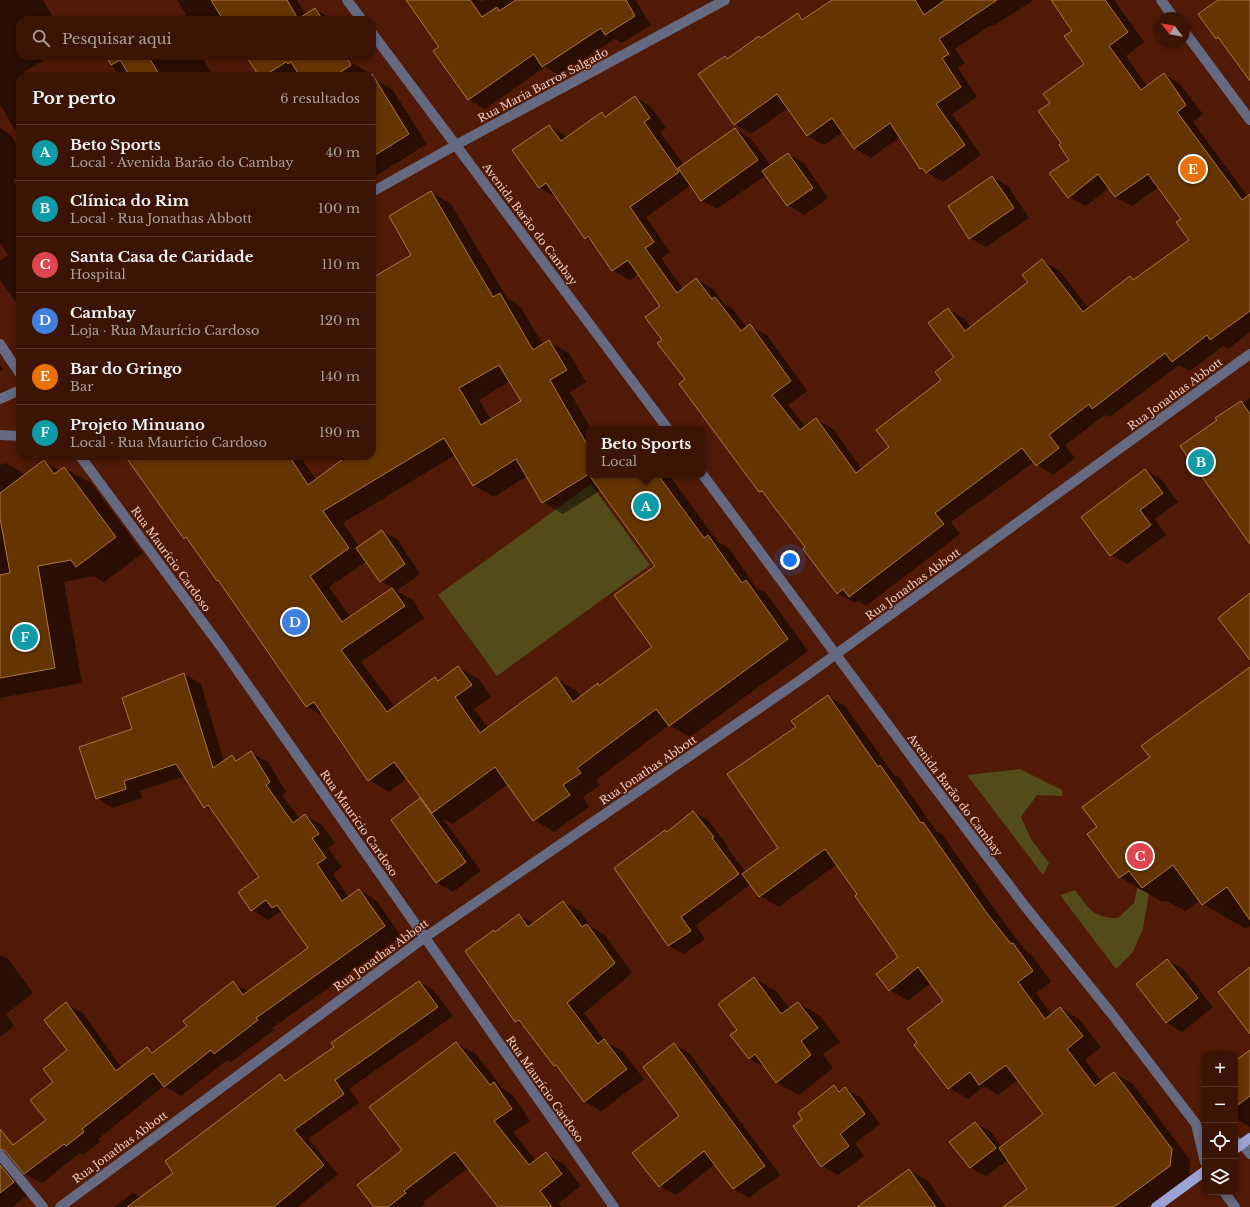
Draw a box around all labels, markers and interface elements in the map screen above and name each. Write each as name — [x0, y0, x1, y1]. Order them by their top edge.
north arrow — [1154, 12, 1190, 48]
search box — [16, 16, 376, 60]
icon: search — [30, 27, 52, 49]
text: Pesquisar aqui — [62, 29, 172, 48]
street label: Rua Maria Barros Salgado — [475, 45, 611, 125]
text: Por perto — [32, 88, 116, 109]
text: 6 resultados — [280, 90, 360, 107]
text: Beto Sports — [70, 135, 161, 154]
text: A — [40, 144, 50, 161]
text: 40 m — [325, 144, 360, 161]
text: Local · Avenida Barão do Cambay — [70, 154, 293, 171]
pin: E — [1180, 154, 1206, 184]
street label: Avenida Barão do Cambay — [479, 159, 581, 288]
text: Clínica do Rim — [70, 191, 189, 210]
text: B — [40, 200, 50, 217]
text: 100 m — [318, 200, 360, 217]
text: Local · Rua Jonathas Abbott — [70, 210, 252, 227]
text: Santa Casa de Caridade — [70, 247, 254, 266]
text: C — [40, 256, 50, 273]
text: 110 m — [321, 256, 360, 273]
text: Hospital — [70, 266, 126, 283]
text: Cambay — [70, 303, 136, 322]
text: D — [39, 312, 51, 329]
text: 120 m — [319, 312, 360, 329]
text: Loja · Rua Maurício Cardoso — [70, 322, 260, 339]
street label: Rua Jonathas Abbott — [1125, 354, 1226, 433]
text: Bar do Gringo — [70, 359, 182, 378]
text: E — [40, 368, 50, 385]
text: 140 m — [320, 368, 360, 385]
text: Bar — [70, 378, 93, 395]
text: Projeto Minuano — [70, 415, 205, 434]
text: F — [41, 424, 49, 441]
text: 190 m — [319, 424, 360, 441]
popup — [586, 426, 706, 478]
text: Local · Rua Maurício Cardoso — [70, 434, 267, 451]
text: Beto Sports — [601, 434, 691, 453]
pin: B — [1188, 447, 1214, 477]
text: Local — [601, 453, 637, 470]
pin: A — [633, 491, 659, 521]
street label: Rua Maurício Cardoso — [128, 504, 214, 614]
street label: Rua Jonathas Abbott — [863, 544, 964, 623]
your location — [780, 550, 800, 570]
pin: D — [282, 607, 308, 637]
pin: F — [12, 622, 38, 652]
street label: Avenida Barão do Cambay — [904, 730, 1006, 859]
street label: Rua Jonathas Abbott — [597, 732, 700, 808]
street label: Rua Maurício Cardoso — [317, 767, 401, 879]
pin: C — [1127, 841, 1153, 871]
street label: Rua Jonathas Abbott — [331, 915, 432, 994]
street label: Rua Maurício Cardoso — [503, 1033, 587, 1145]
map controls — [1202, 1051, 1238, 1195]
button: + — [1202, 1051, 1238, 1087]
button: − — [1202, 1087, 1238, 1123]
street label: Rua Jonathas Abbott — [70, 1107, 171, 1186]
button: locate — [1202, 1123, 1238, 1159]
button: layers — [1202, 1159, 1238, 1195]

